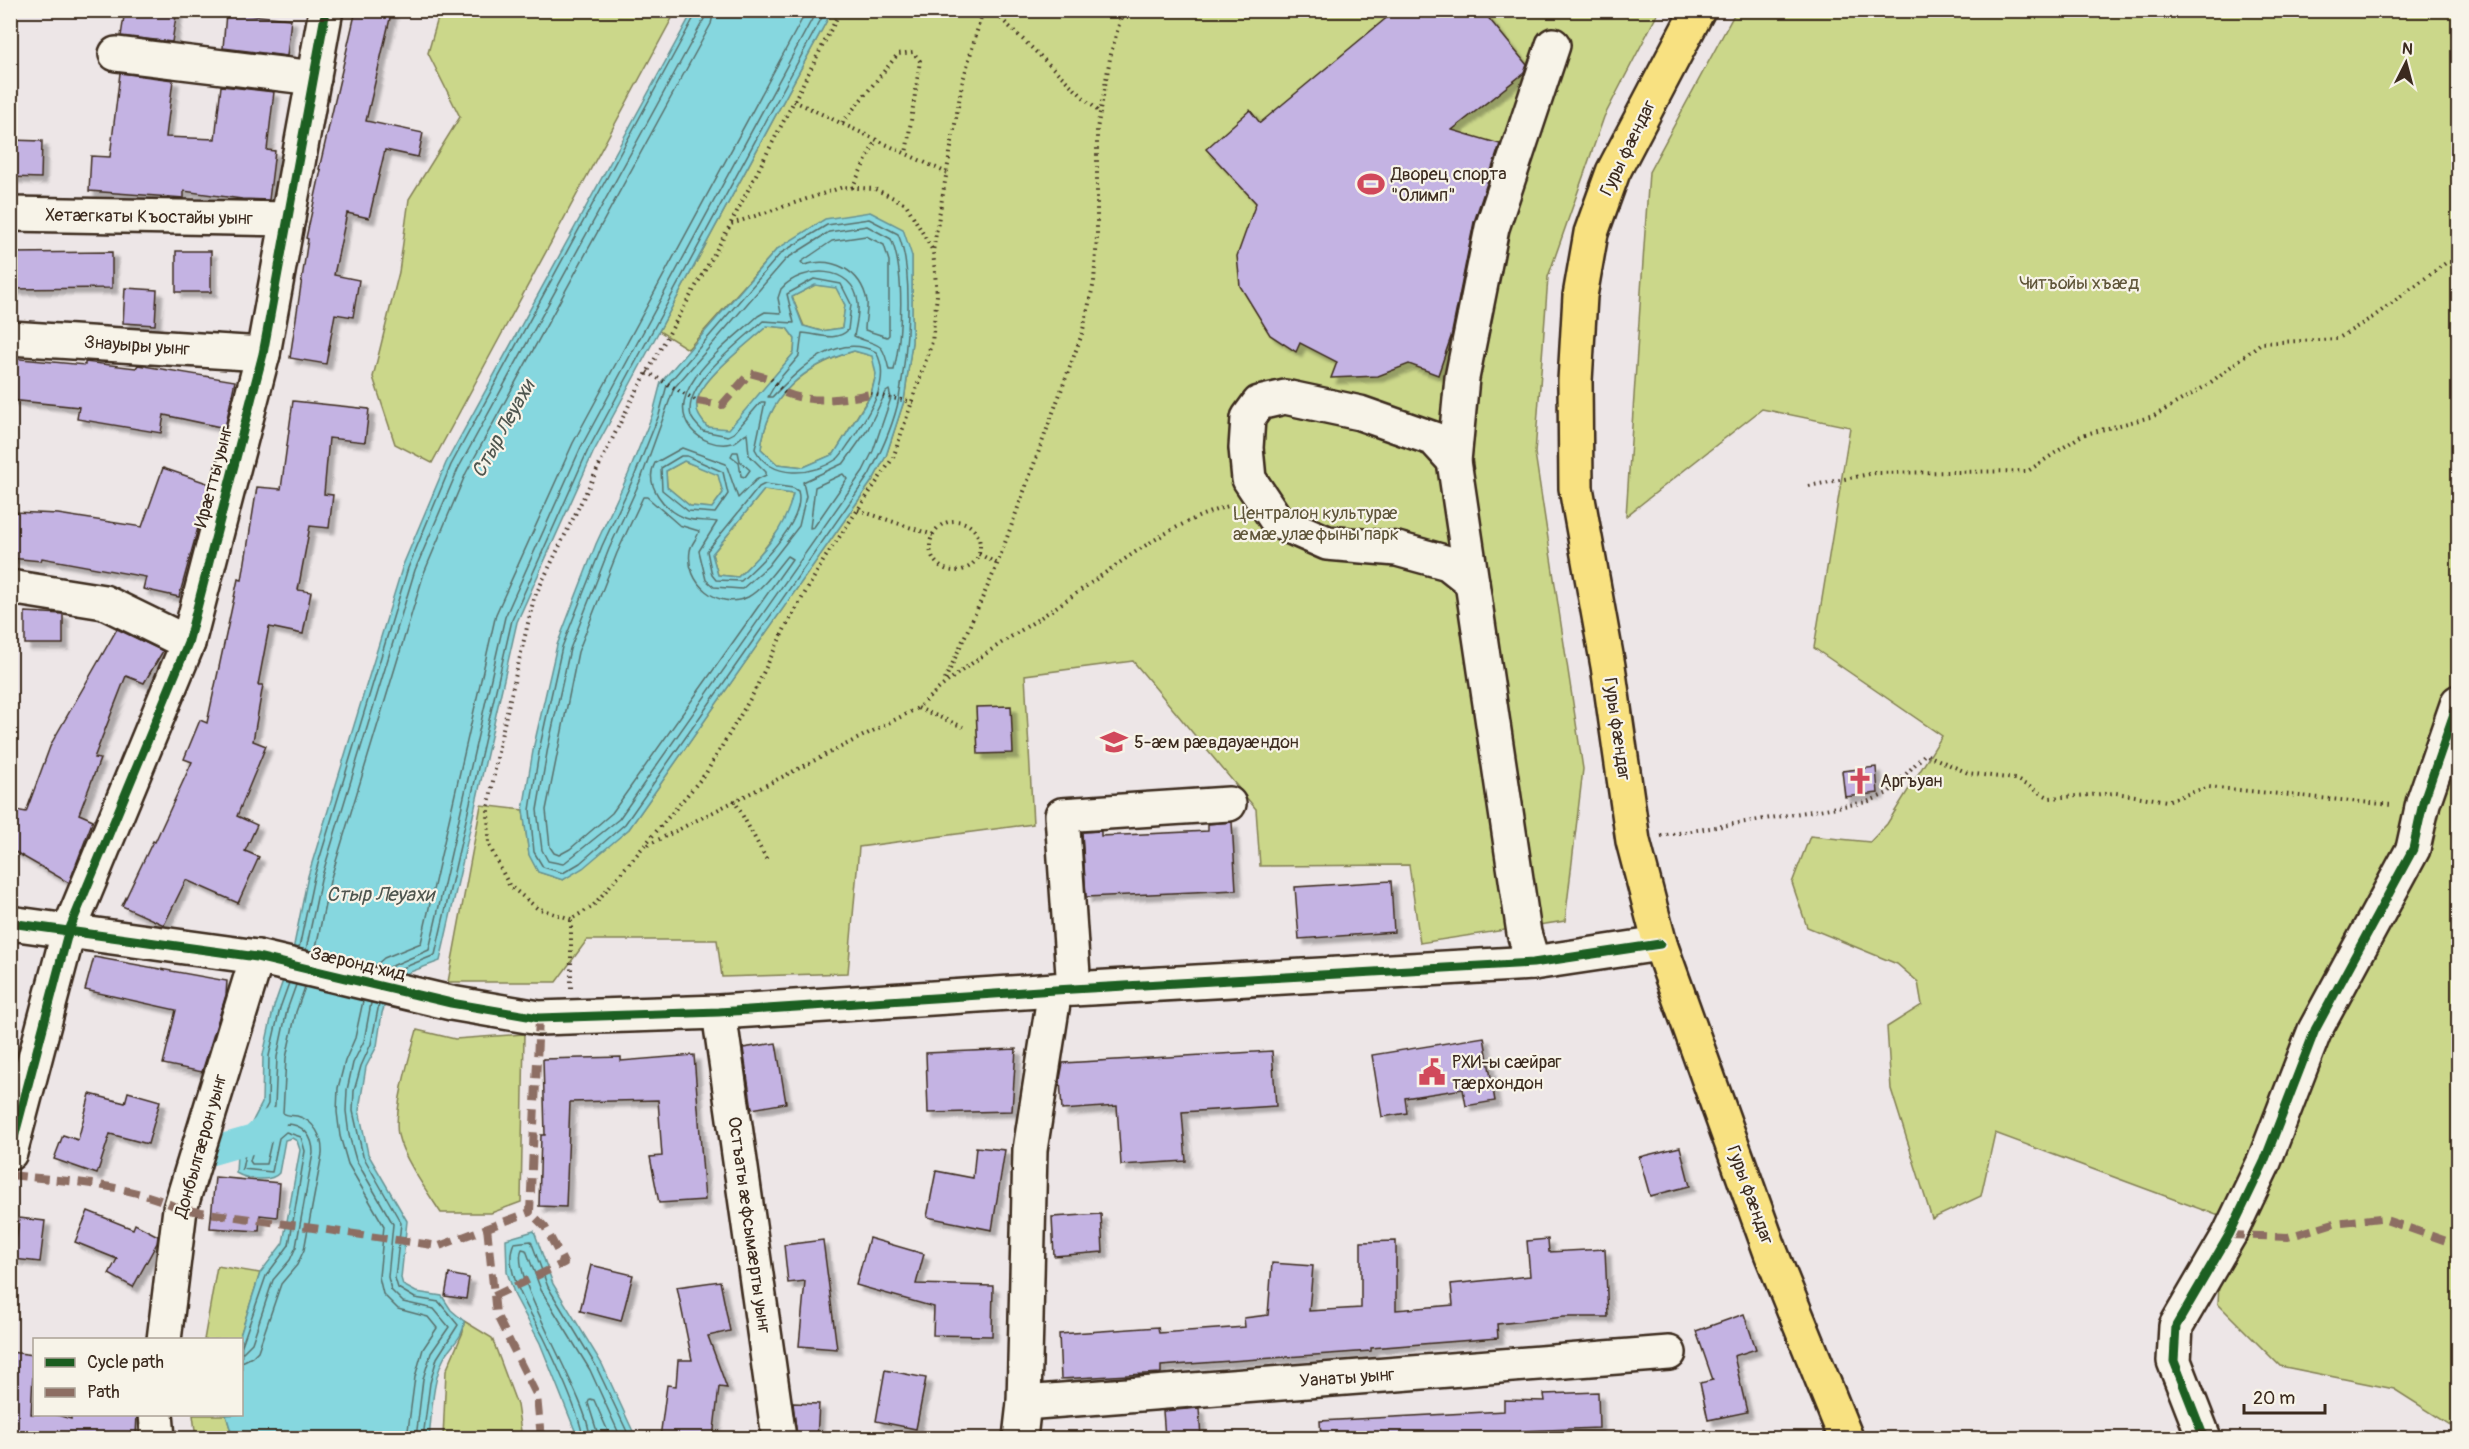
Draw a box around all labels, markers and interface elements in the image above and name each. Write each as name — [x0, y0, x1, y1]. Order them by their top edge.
north arrow — [2376, 33, 2436, 93]
text: N — [2401, 39, 2414, 60]
street label: Гуры фӕндаг — [1595, 96, 1661, 200]
place label: Дворец спорта "Олимп" — [1390, 163, 1507, 207]
sports icon: Дворец спорта "Олимп" — [1356, 169, 1386, 199]
street label: Хетæгкаты Къостайы уынг — [45, 204, 253, 230]
park label: Читъойы хъæд — [2019, 272, 2139, 295]
street label: Знауыры уынг — [83, 331, 191, 361]
water label: Стыр Леуахи — [466, 374, 541, 482]
street label: Ирæтты уынг — [189, 424, 239, 530]
park label: Централон культурæ æмæ улæфыны парк — [1233, 502, 1399, 546]
street label: Гуры фӕндаг — [1598, 676, 1636, 782]
school or university icon: 5-æм рӕвдауӕндон — [1099, 727, 1129, 757]
place label: 5-æм рӕвдауӕндон — [1134, 731, 1299, 754]
church icon: Аргъуан — [1845, 766, 1875, 796]
place label: Аргъуан — [1880, 770, 1943, 793]
water label: Стыр Леуахи — [326, 882, 436, 907]
street label: Зæронд хид — [308, 942, 408, 986]
place label: РХИ-ы сæйраг тæрхондон — [1452, 1051, 1562, 1095]
public building icon: РХИ-ы сæйраг тæрхондон — [1417, 1057, 1447, 1087]
street label: Донбылгæрон уынг — [169, 1071, 233, 1222]
street label: Остъаты æфсымæрты уынг — [722, 1115, 776, 1335]
street label: Гуры фӕндаг — [1721, 1142, 1779, 1248]
legend — [33, 1338, 243, 1416]
text: Cycle path — [87, 1351, 164, 1374]
street label: Уанаты уынг — [1299, 1363, 1395, 1393]
scale bar — [2244, 1377, 2325, 1415]
text: Path — [87, 1381, 120, 1404]
text: 20 m — [2253, 1387, 2295, 1410]

